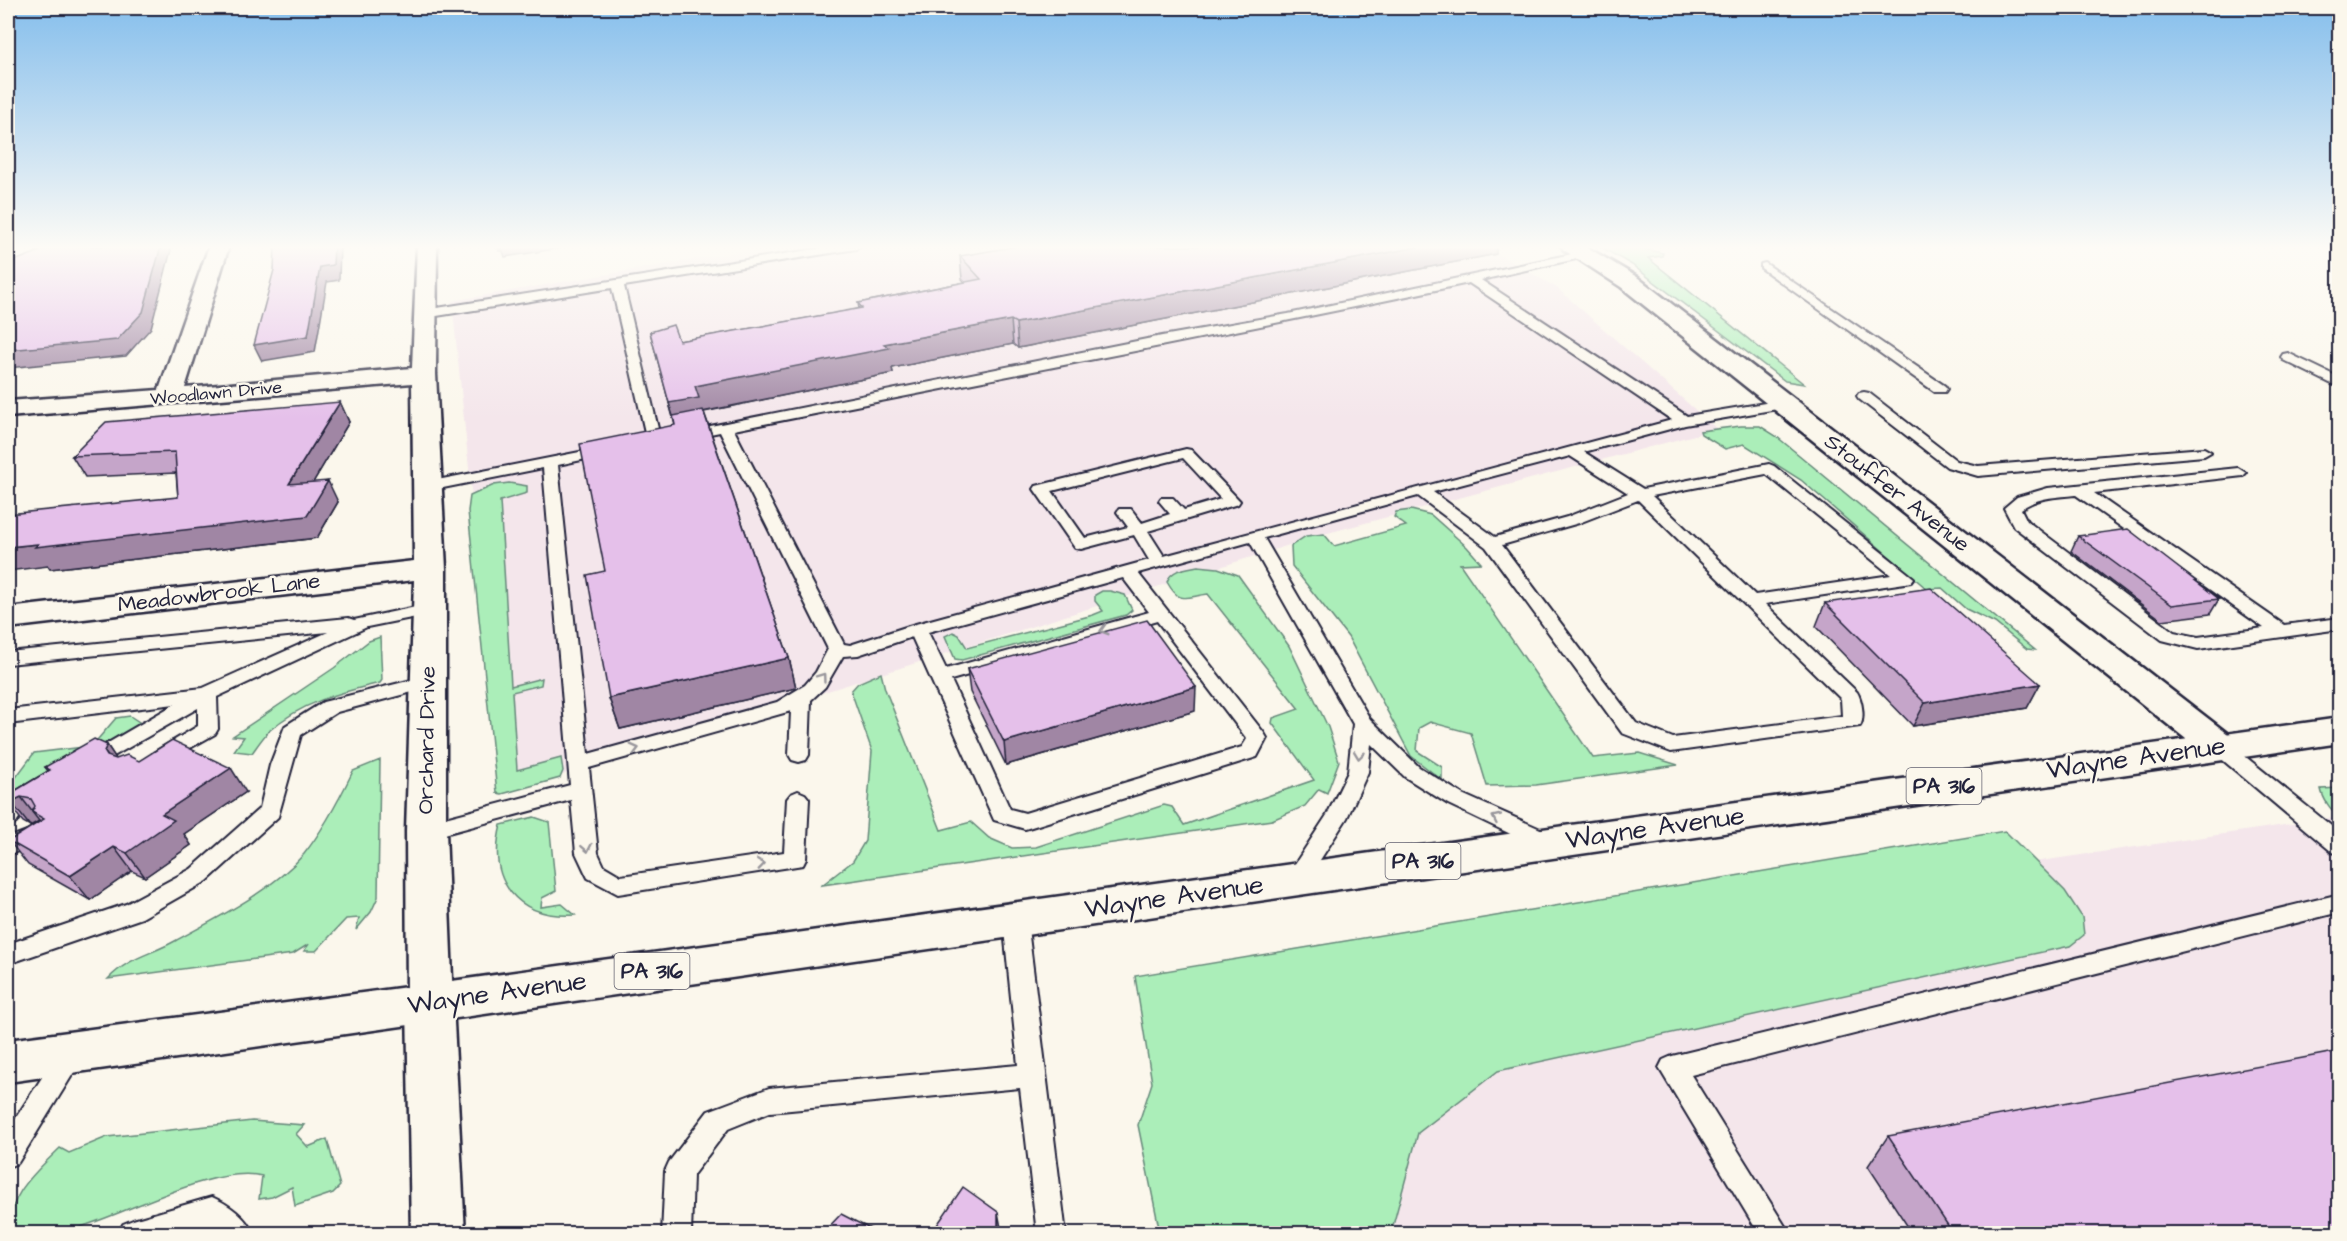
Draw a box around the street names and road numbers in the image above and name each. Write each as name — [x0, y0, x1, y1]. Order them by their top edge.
street label: Woodlawn Drive — [149, 375, 283, 411]
street label: Stouffer Avenue — [1818, 426, 1976, 560]
street label: Meadowbrook Lane — [116, 565, 322, 621]
street label: Orchard Drive — [410, 666, 444, 814]
street label: Wayne Avenue — [2044, 727, 2228, 790]
road number: PA 316 — [1906, 768, 1982, 804]
street label: Wayne Avenue — [1563, 797, 1747, 860]
road number: PA 316 — [1386, 843, 1460, 879]
street label: Wayne Avenue — [1082, 866, 1266, 929]
road number: PA 316 — [614, 953, 690, 989]
street label: Wayne Avenue — [405, 962, 589, 1025]

